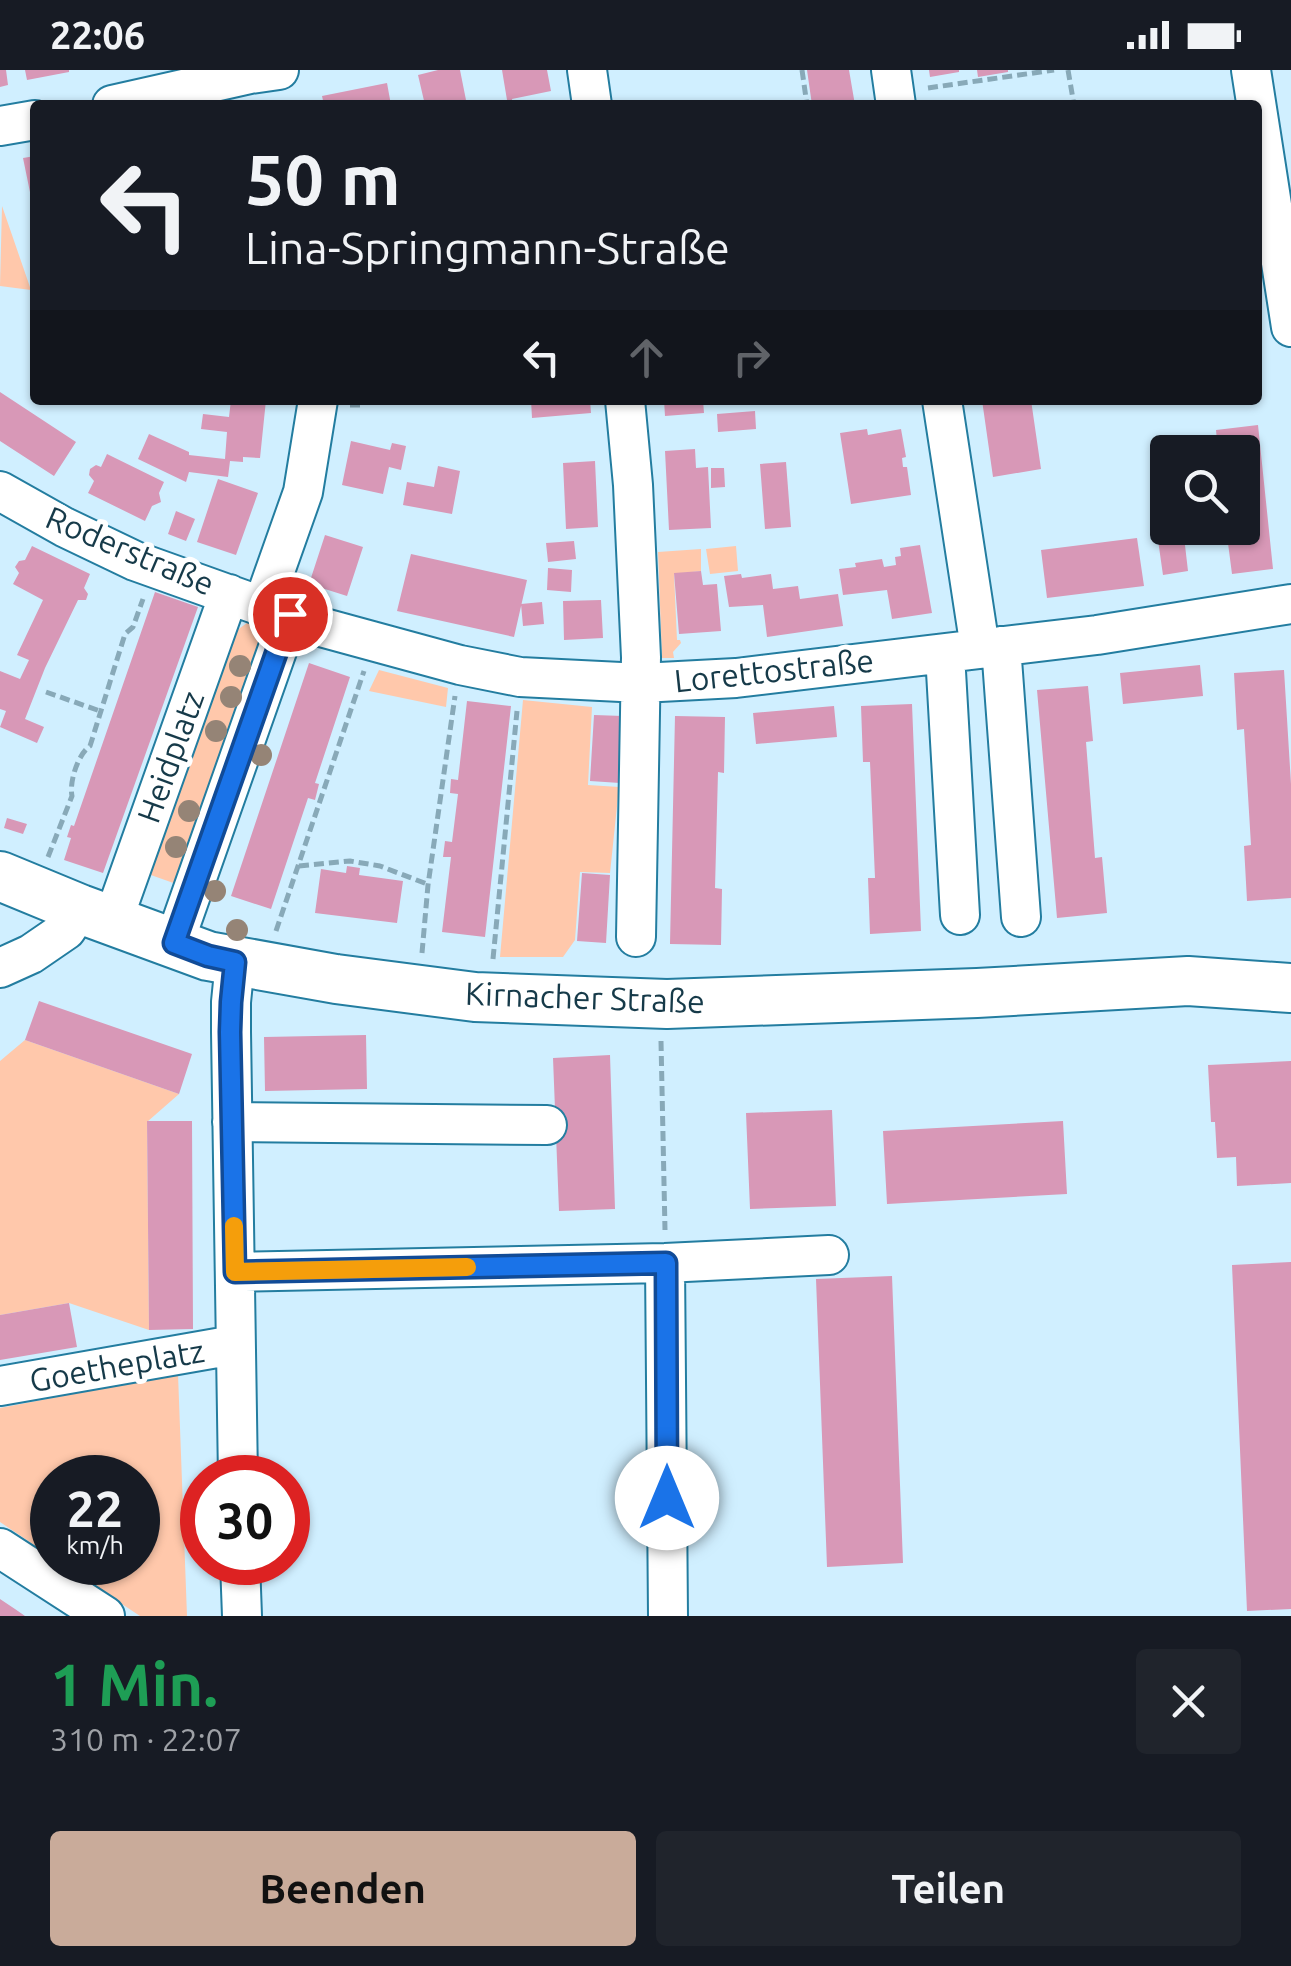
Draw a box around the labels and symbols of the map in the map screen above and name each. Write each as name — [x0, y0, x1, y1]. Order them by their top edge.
street label: Roderstraße — [41, 499, 220, 602]
pin — [248, 572, 333, 657]
street label: Lorettostraße — [672, 642, 876, 698]
street label: Heidplatz — [130, 686, 210, 827]
street label: Kirnacher Straße — [465, 975, 706, 1019]
street label: Goetheplatz — [27, 1332, 207, 1398]
position arrow — [615, 1446, 719, 1550]
speed limit sign: 30 — [180, 1455, 310, 1585]

